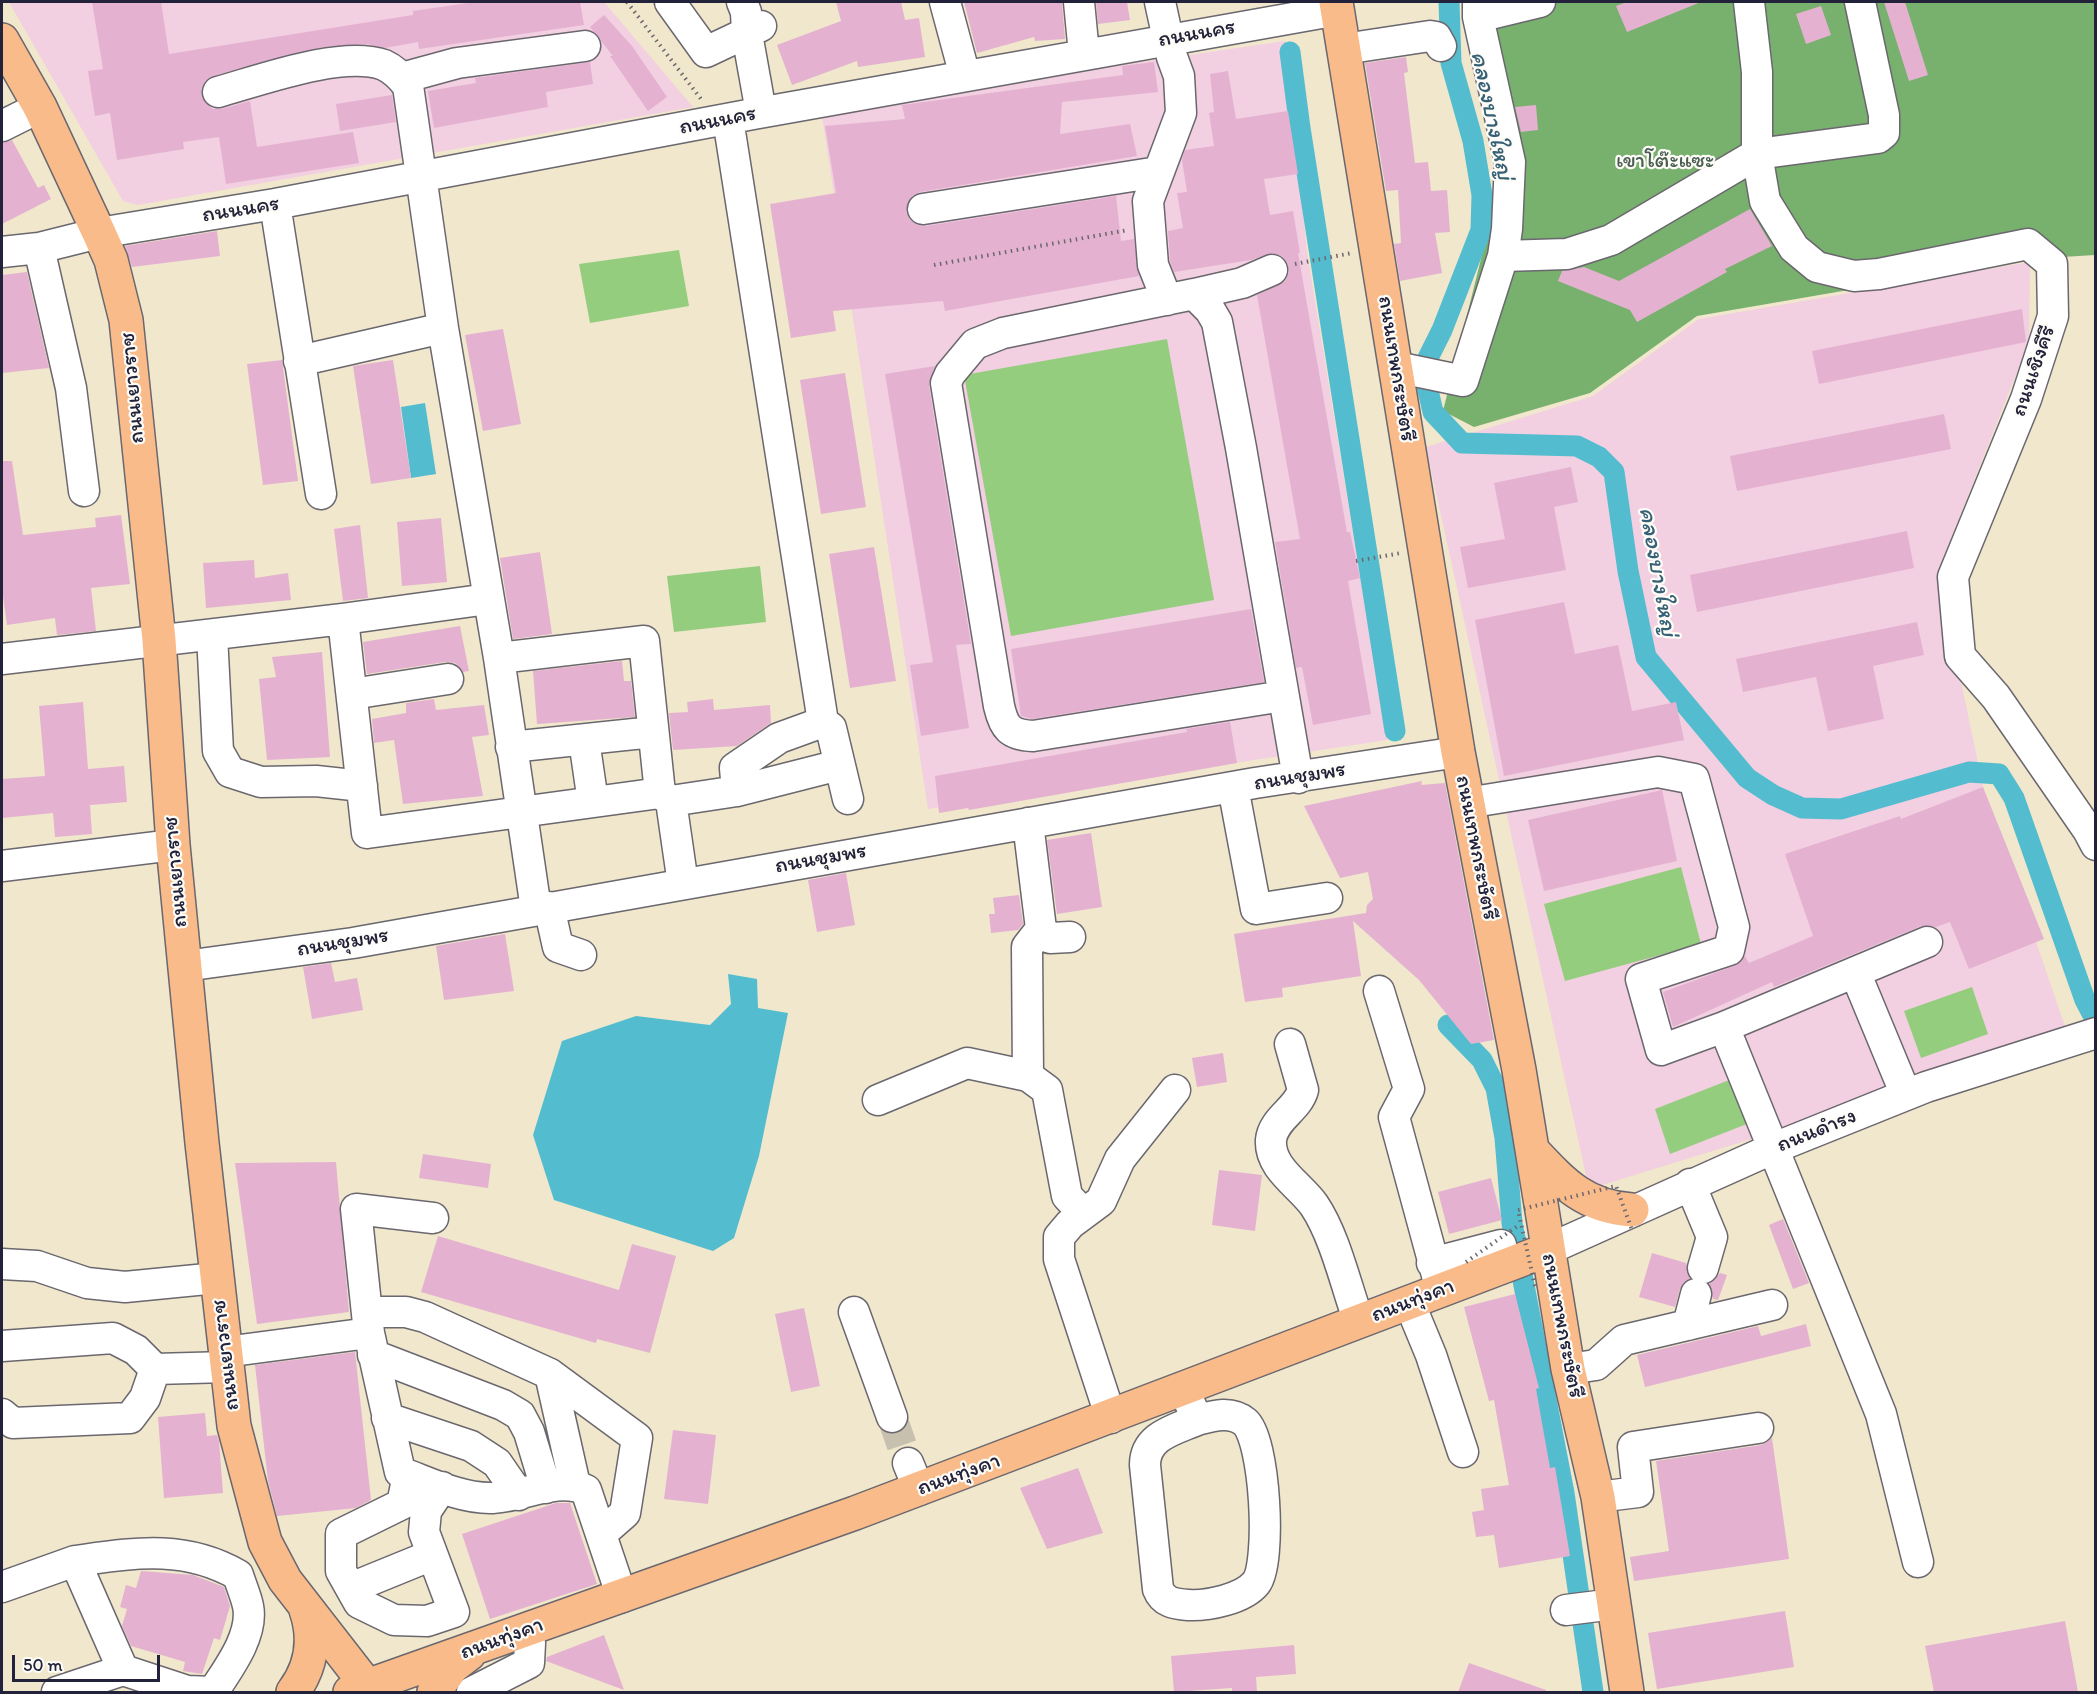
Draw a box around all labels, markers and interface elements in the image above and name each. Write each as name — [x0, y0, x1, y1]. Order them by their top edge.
street label: ถนนนคร — [1156, 14, 1238, 54]
water label: คลองบางใหญ่ — [1463, 49, 1519, 183]
street label: ถนนนคร — [677, 101, 759, 141]
park label: เขาโต๊ะแซะ — [1616, 148, 1714, 174]
street label: ถนนนคร — [200, 191, 282, 229]
street label: ถนนเทพกระษัตรี — [1371, 294, 1421, 444]
street label: ถนนเชิงคีรี — [2006, 322, 2062, 420]
street label: ถนนเยาวราช — [115, 331, 151, 445]
water label: คลองบางใหญ่ — [1631, 505, 1683, 639]
street label: ถนนชุมพร — [1252, 757, 1348, 797]
street label: ถนนเทพกระษัตรี — [1449, 773, 1503, 923]
street label: ถนนเยาวราช — [158, 815, 194, 929]
street label: ถนนชุมพร — [773, 838, 869, 880]
street label: ถนนชุมพร — [295, 923, 391, 963]
street label: ถนนดำรง — [1773, 1103, 1861, 1159]
street label: ถนนเทพกระษัตรี — [1535, 1251, 1589, 1401]
street label: ถนนทุ่งคา — [1368, 1273, 1458, 1329]
street label: ถนนเยาวราช — [206, 1298, 246, 1412]
street label: ถนนทุ่งคา — [914, 1448, 1004, 1502]
street label: ถนนทุ่งคา — [457, 1612, 547, 1666]
scale bar — [15, 1643, 164, 1681]
text: 50 m — [23, 1654, 63, 1676]

